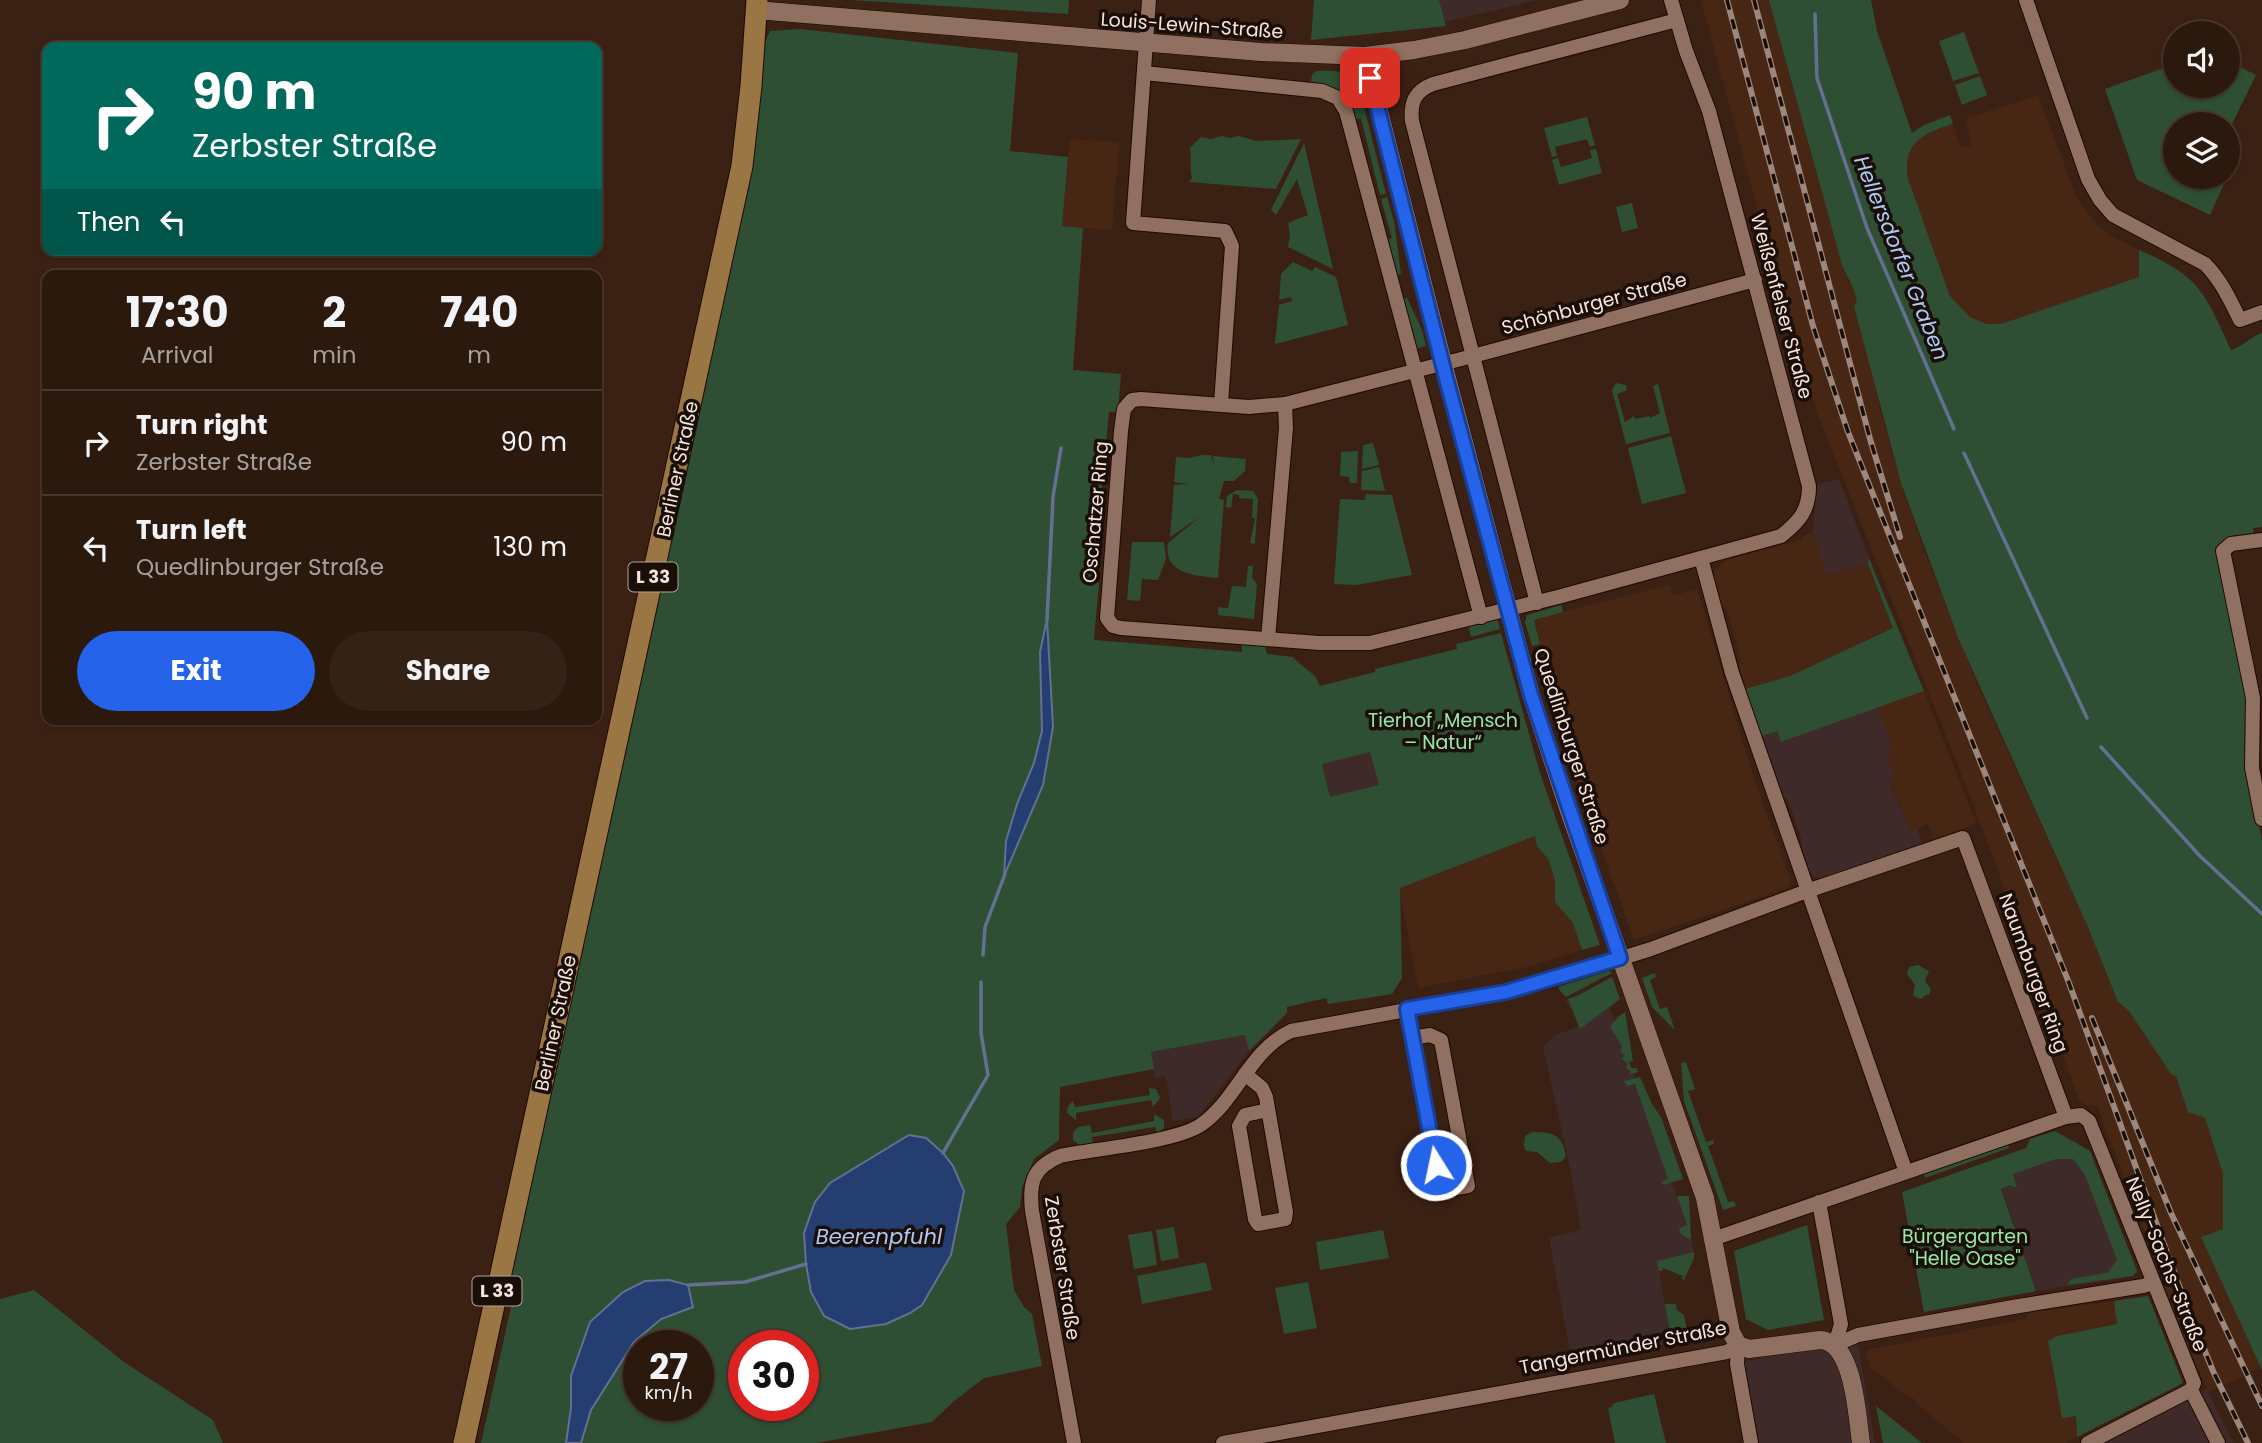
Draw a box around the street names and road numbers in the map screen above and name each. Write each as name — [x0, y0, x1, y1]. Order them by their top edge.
street label: Louis-Lewin-Straße — [1100, 6, 1284, 45]
street label: Weißenfelser Straße — [1744, 210, 1819, 402]
street label: Schönburger Straße — [1499, 266, 1690, 341]
street label: Berliner Straße — [650, 398, 705, 540]
street label: Oschatzer Ring — [1076, 440, 1115, 584]
road number: L 33 — [628, 562, 678, 592]
street label: Quedlinburger Straße — [1527, 645, 1616, 848]
street label: Naumburger Ring — [1992, 890, 2075, 1057]
street label: Berliner Straße — [528, 952, 583, 1094]
street label: Nelly-Sachs-Straße — [2119, 1173, 2214, 1356]
street label: Zerbster Straße — [1038, 1194, 1087, 1342]
road number: L 33 — [472, 1276, 522, 1306]
street label: Tangermünder Straße — [1517, 1314, 1729, 1381]

